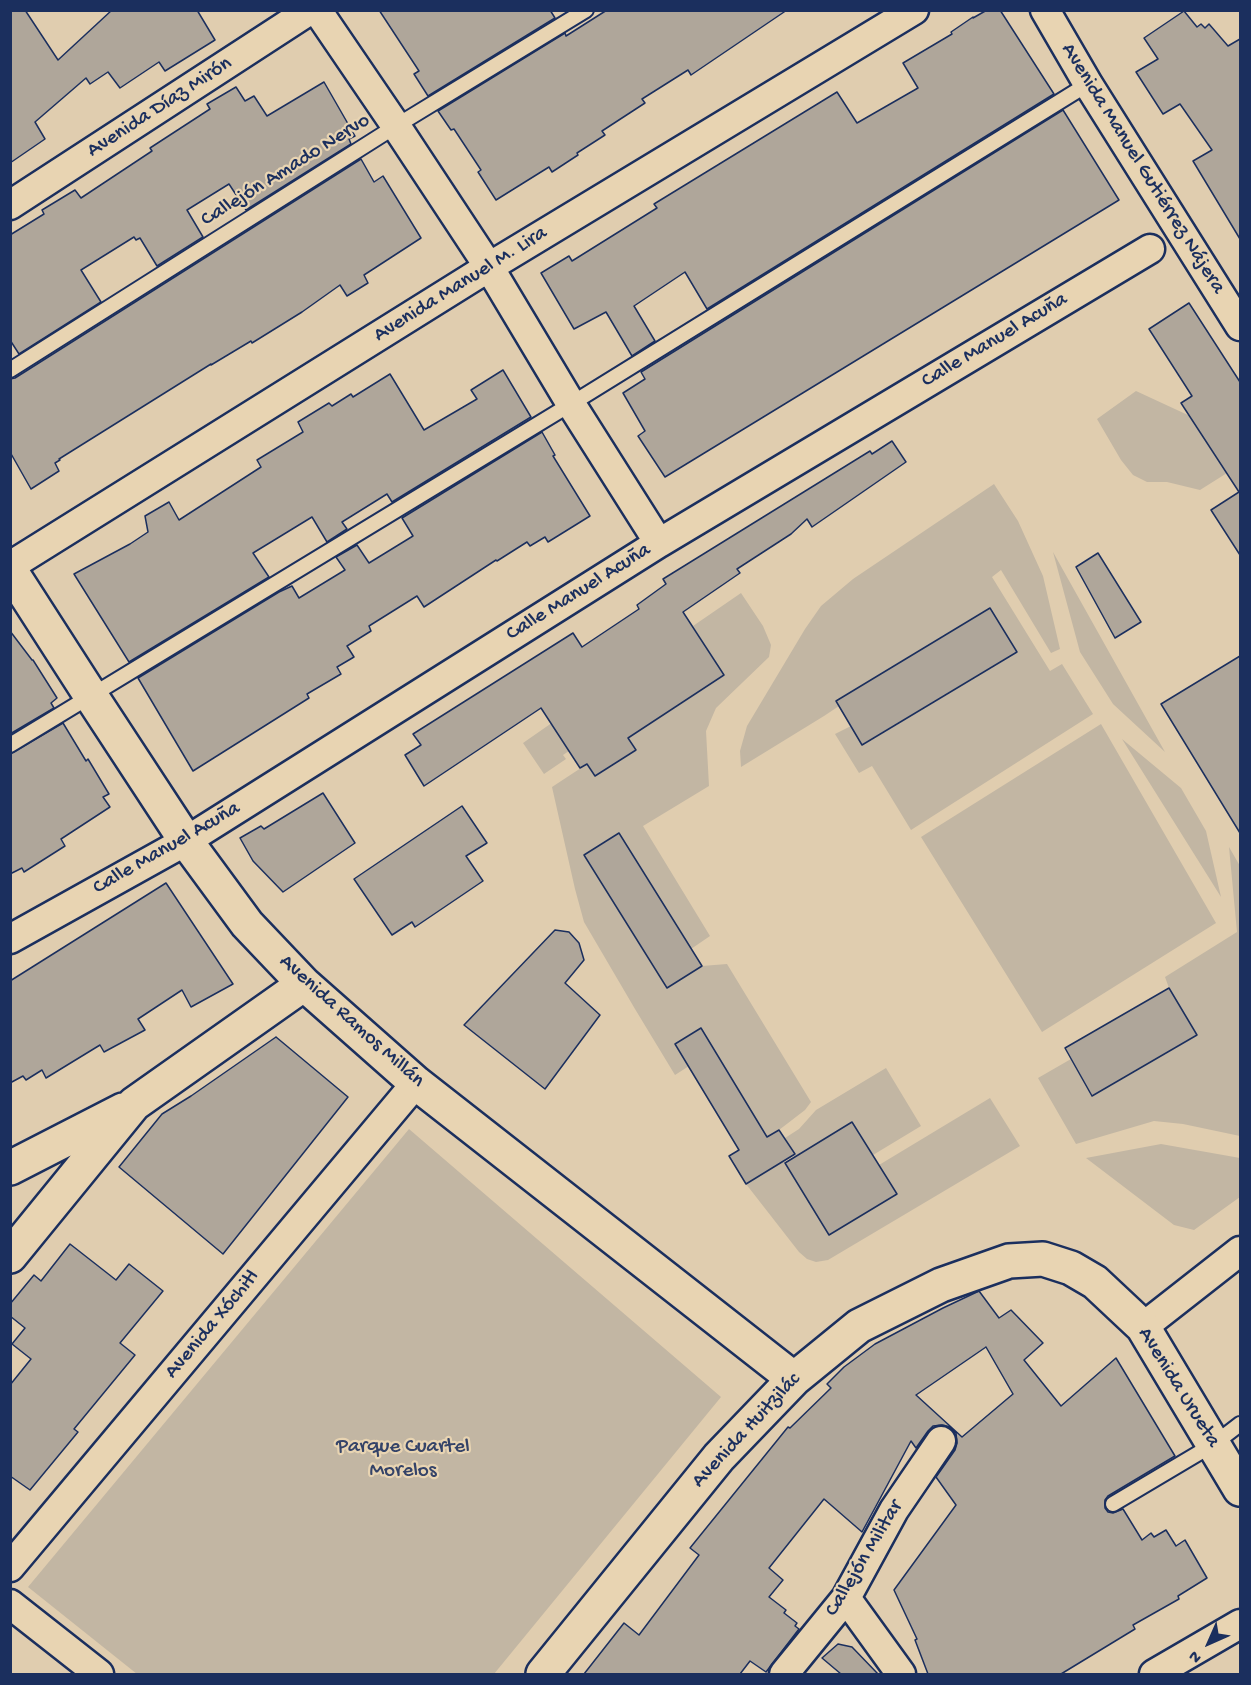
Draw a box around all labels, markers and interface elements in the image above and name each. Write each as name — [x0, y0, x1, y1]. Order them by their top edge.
street label: Avenida Manuel Gutiérrez Nájera — [1054, 39, 1230, 299]
street label: Avenida Díaz Mirón — [83, 52, 237, 164]
street label: Callejón Amado Nervo — [197, 109, 375, 233]
street label: Avenida Manuel M. Lira — [370, 221, 552, 349]
street label: Calle Manuel Acuña — [918, 288, 1072, 394]
street label: Calle Manuel Acuña — [502, 538, 656, 648]
street label: Calle Manuel Acuña — [89, 797, 245, 901]
street label: Avenida Ramos Millán — [273, 950, 429, 1094]
street label: Avenida Xóchitl — [160, 1266, 266, 1384]
street label: Avenida Urueta — [1131, 1323, 1225, 1453]
street label: Avenida Huitzilác — [687, 1368, 807, 1494]
park label: Parque Cuartel Morelos — [336, 1435, 470, 1485]
street label: Callejón Militar — [820, 1496, 910, 1622]
north arrow — [1179, 1613, 1239, 1673]
text: N — [1186, 1646, 1206, 1667]

